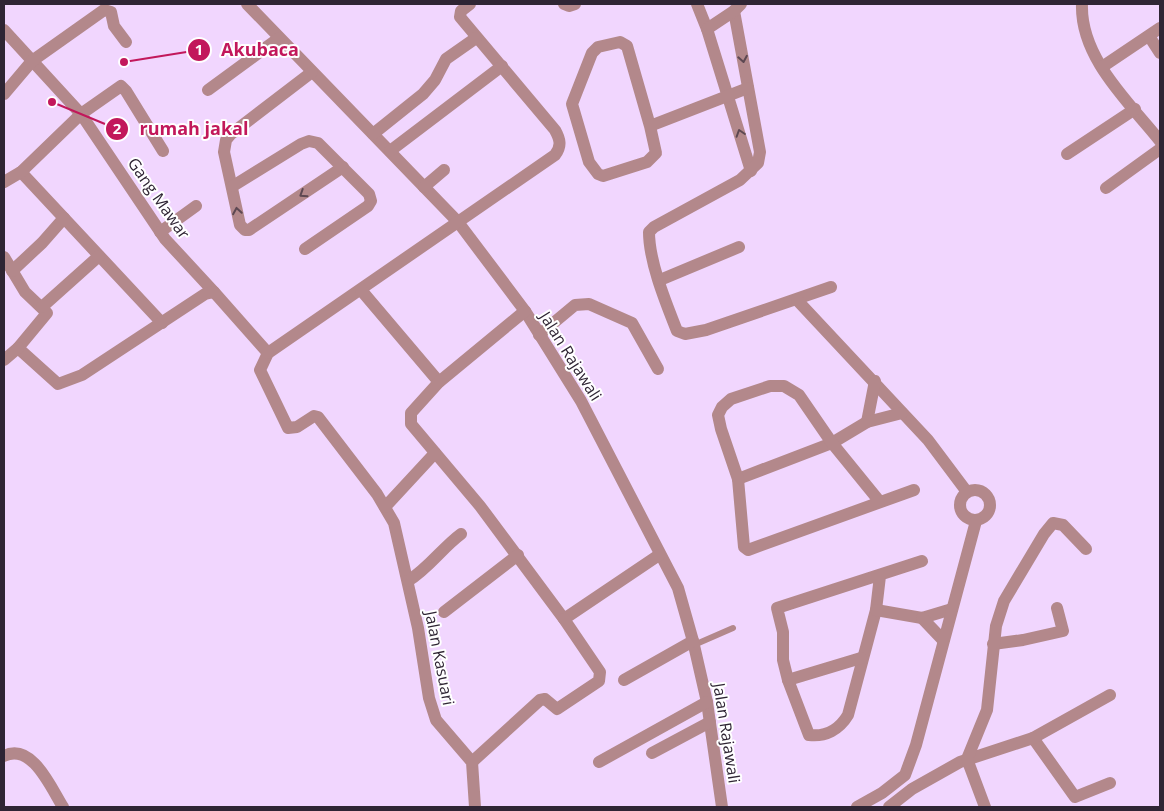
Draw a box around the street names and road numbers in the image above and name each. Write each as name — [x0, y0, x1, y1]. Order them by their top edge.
street label: Gang Mawar — [123, 153, 195, 243]
street label: Jalan Rajawali — [534, 306, 607, 405]
street label: Jalan Kasuari — [420, 607, 460, 707]
street label: Jalan Rajawali — [708, 679, 746, 785]

